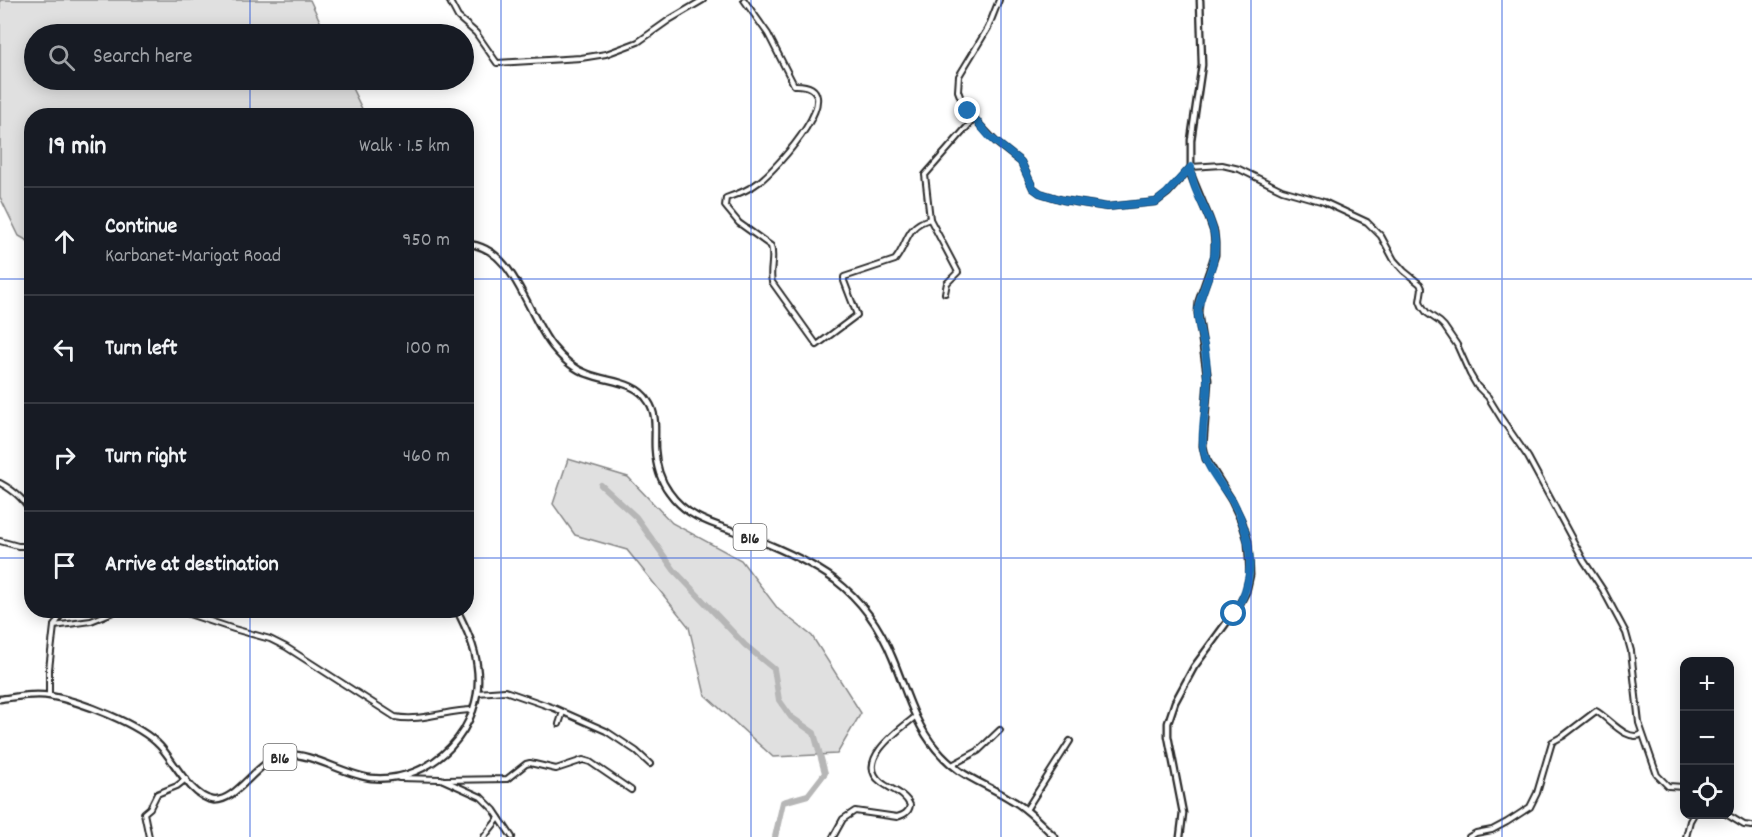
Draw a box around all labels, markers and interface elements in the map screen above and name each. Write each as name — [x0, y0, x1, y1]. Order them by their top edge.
search box — [24, 24, 474, 90]
icon: search — [45, 41, 78, 74]
text: Search here — [93, 42, 192, 73]
route end — [954, 97, 980, 123]
text: 19 min — [48, 129, 106, 166]
text: Walk · 1.5 km — [359, 133, 450, 161]
text: Continue — [105, 212, 177, 243]
icon: ahead — [48, 225, 81, 258]
text: 950 m — [402, 227, 450, 255]
text: Karbanet-Marigat Road — [105, 243, 281, 271]
icon: left — [48, 333, 81, 366]
text: Turn left — [105, 334, 177, 365]
text: 100 m — [406, 335, 450, 363]
icon: right — [48, 441, 81, 474]
text: Turn right — [105, 442, 187, 473]
text: 460 m — [403, 443, 450, 471]
road number: B16 — [734, 524, 766, 550]
icon: arrive — [48, 549, 81, 582]
text: Arrive at destination — [105, 550, 279, 581]
route start — [1220, 600, 1246, 626]
map controls — [1680, 657, 1734, 819]
button: + — [1680, 657, 1734, 711]
button: − — [1680, 711, 1734, 765]
road number: B16 — [264, 744, 296, 770]
button: locate — [1680, 765, 1734, 819]

